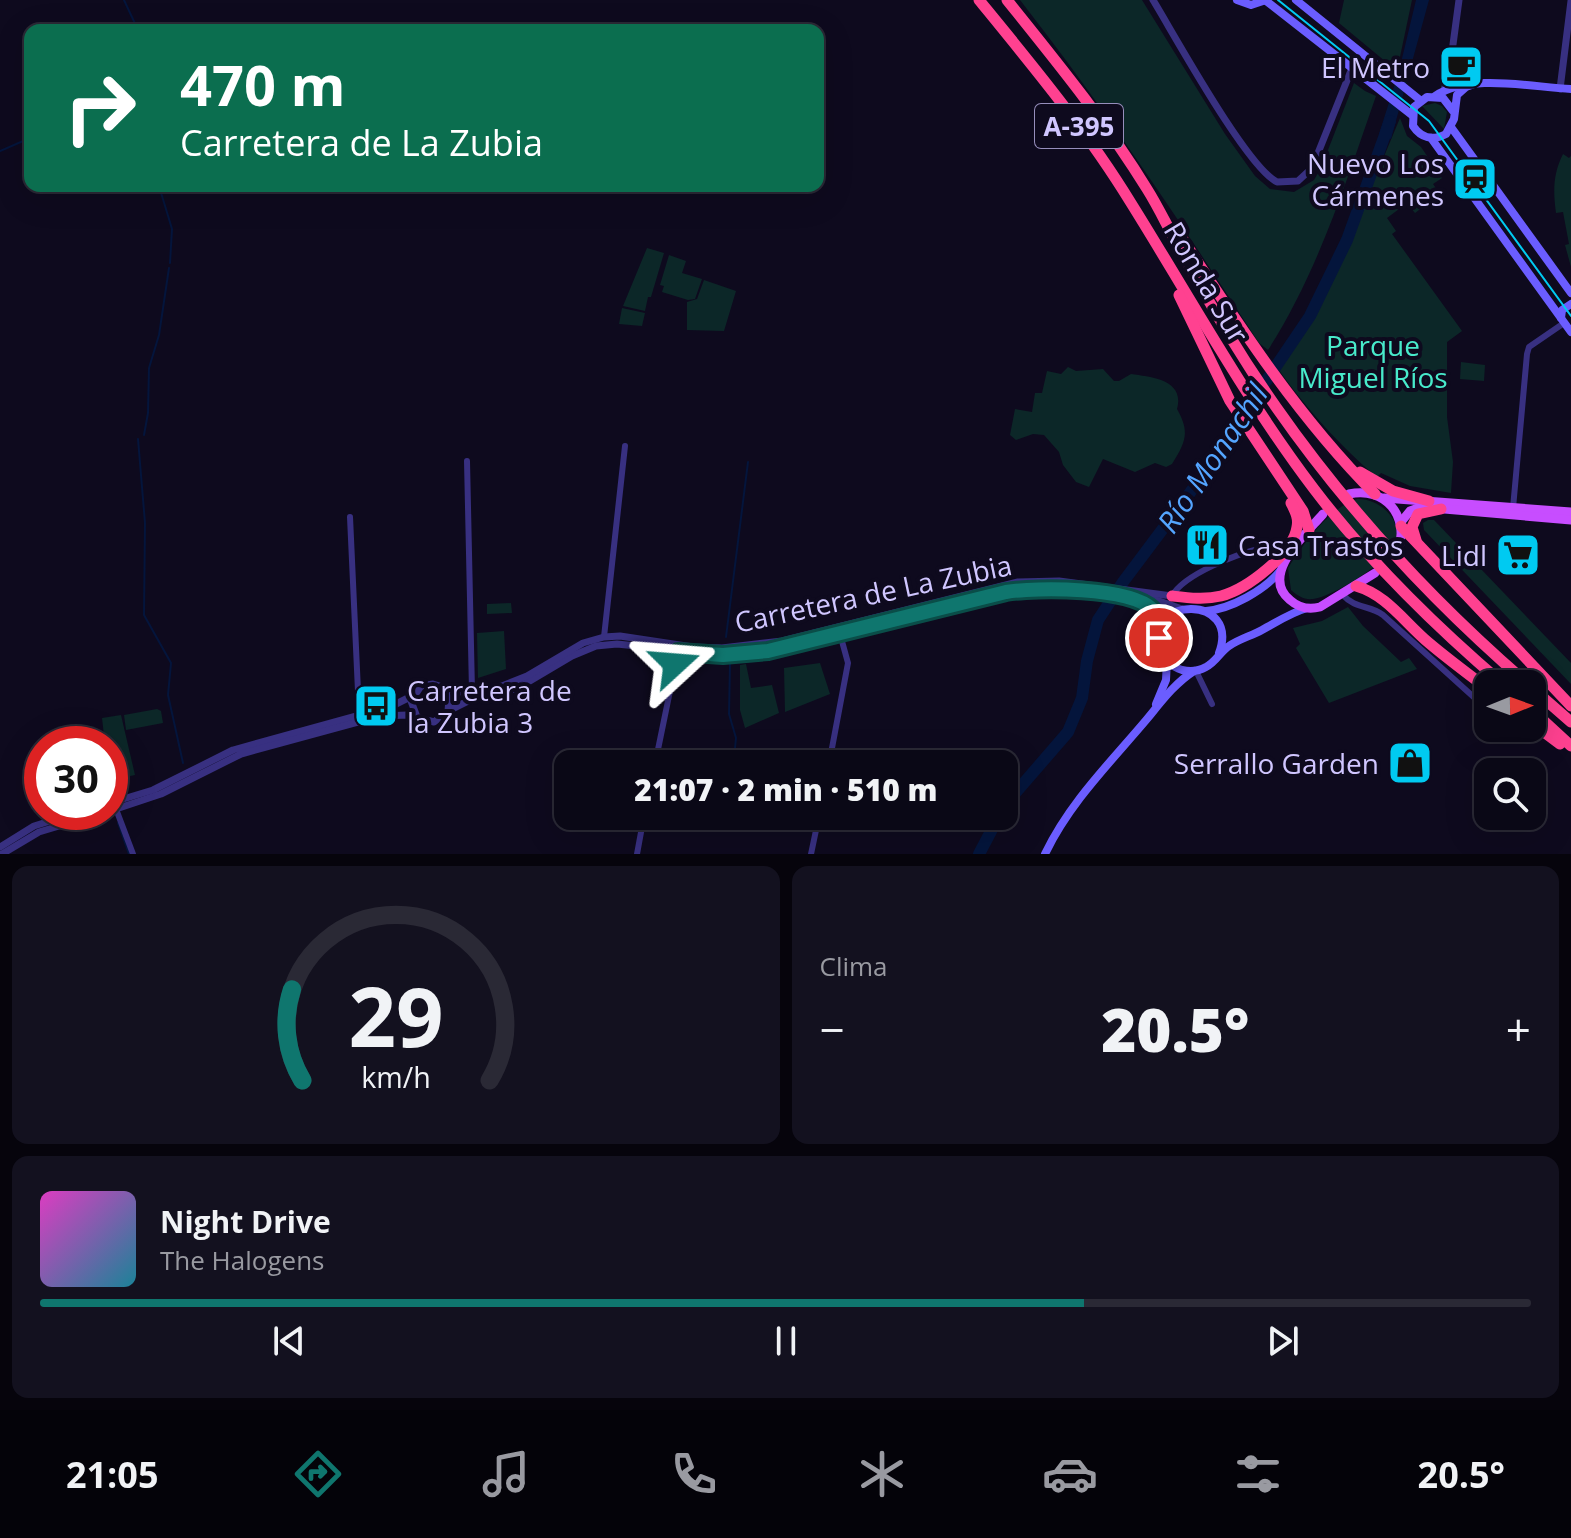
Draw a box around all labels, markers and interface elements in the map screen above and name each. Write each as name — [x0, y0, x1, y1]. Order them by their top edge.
cafe icon: El Metro — [1437, 43, 1485, 91]
text: 470 m — [180, 46, 346, 122]
place label: El Metro — [1321, 48, 1430, 86]
icon: right — [48, 56, 152, 160]
road number: A-395 — [1035, 104, 1123, 148]
text: Carretera de La Zubia — [180, 118, 543, 167]
place label: Nuevo Los Cármenes — [1307, 144, 1444, 214]
station icon: Nuevo Los Cármenes — [1451, 155, 1499, 203]
street label: Ronda Sur — [1156, 214, 1258, 350]
park label: Parque Miguel Ríos — [1298, 326, 1448, 396]
water label: Río Monachil — [1147, 374, 1278, 541]
restaurant icon: Casa Trastos — [1183, 521, 1231, 569]
place label: Casa Trastos — [1238, 526, 1403, 564]
supermarket icon: Lidl — [1494, 531, 1542, 579]
place label: Lidl — [1441, 536, 1487, 574]
street label: Carretera de La Zubia — [731, 545, 1015, 641]
pin — [1125, 604, 1193, 672]
icon: arrive — [1137, 616, 1181, 660]
position arrow — [633, 622, 717, 706]
north arrow — [1474, 670, 1546, 742]
map controls — [1474, 670, 1546, 830]
place label: Carretera de la Zubia 3 — [407, 671, 572, 741]
bus stop icon: Carretera de la Zubia 3 — [352, 682, 400, 730]
speed limit sign: 30 — [24, 726, 128, 830]
shop icon: Serrallo Garden — [1386, 739, 1434, 787]
place label: Serrallo Garden — [1174, 744, 1379, 782]
button: search — [1474, 758, 1546, 830]
text: 21:07 · 2 min · 510 m — [634, 769, 938, 810]
text: Clima — [820, 948, 888, 984]
text: 29 — [348, 958, 443, 1071]
text: 20.5° — [1101, 988, 1249, 1070]
text: − — [820, 999, 845, 1059]
text: + — [1506, 999, 1531, 1059]
text: km/h — [361, 1057, 430, 1096]
text: Night Drive — [160, 1201, 331, 1242]
text: The Halogens — [160, 1242, 325, 1278]
icon: previous — [267, 1319, 311, 1363]
icon: pause — [764, 1319, 808, 1363]
icon: next — [1261, 1319, 1305, 1363]
icon: directions — [290, 1446, 346, 1502]
icon: music — [478, 1446, 534, 1502]
icon: phone — [666, 1446, 722, 1502]
icon: climate — [854, 1446, 910, 1502]
icon: car — [1042, 1446, 1098, 1502]
icon: filters — [1230, 1446, 1286, 1502]
text: 21:05 — [66, 1450, 159, 1499]
text: 20.5° — [1418, 1450, 1505, 1499]

